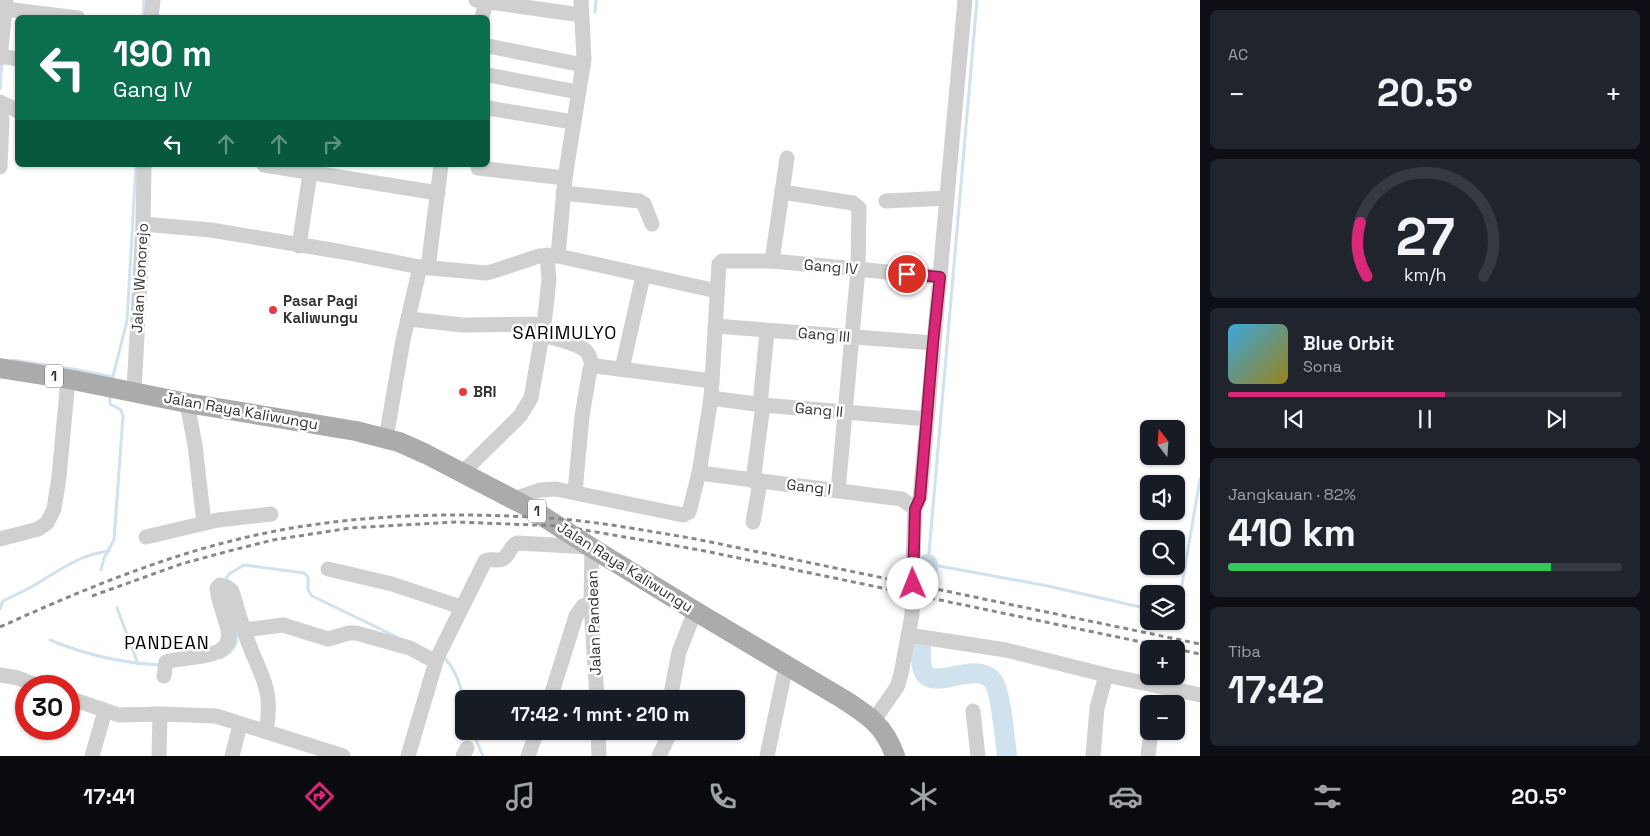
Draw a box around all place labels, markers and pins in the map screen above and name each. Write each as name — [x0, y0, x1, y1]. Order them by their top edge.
pin — [886, 253, 928, 295]
place label: Pasar Pagi Kaliwungu — [283, 291, 358, 327]
marker: Pasar Pagi Kaliwungu — [267, 304, 279, 316]
place label: BRI — [473, 382, 496, 401]
marker: BRI — [457, 386, 469, 398]

